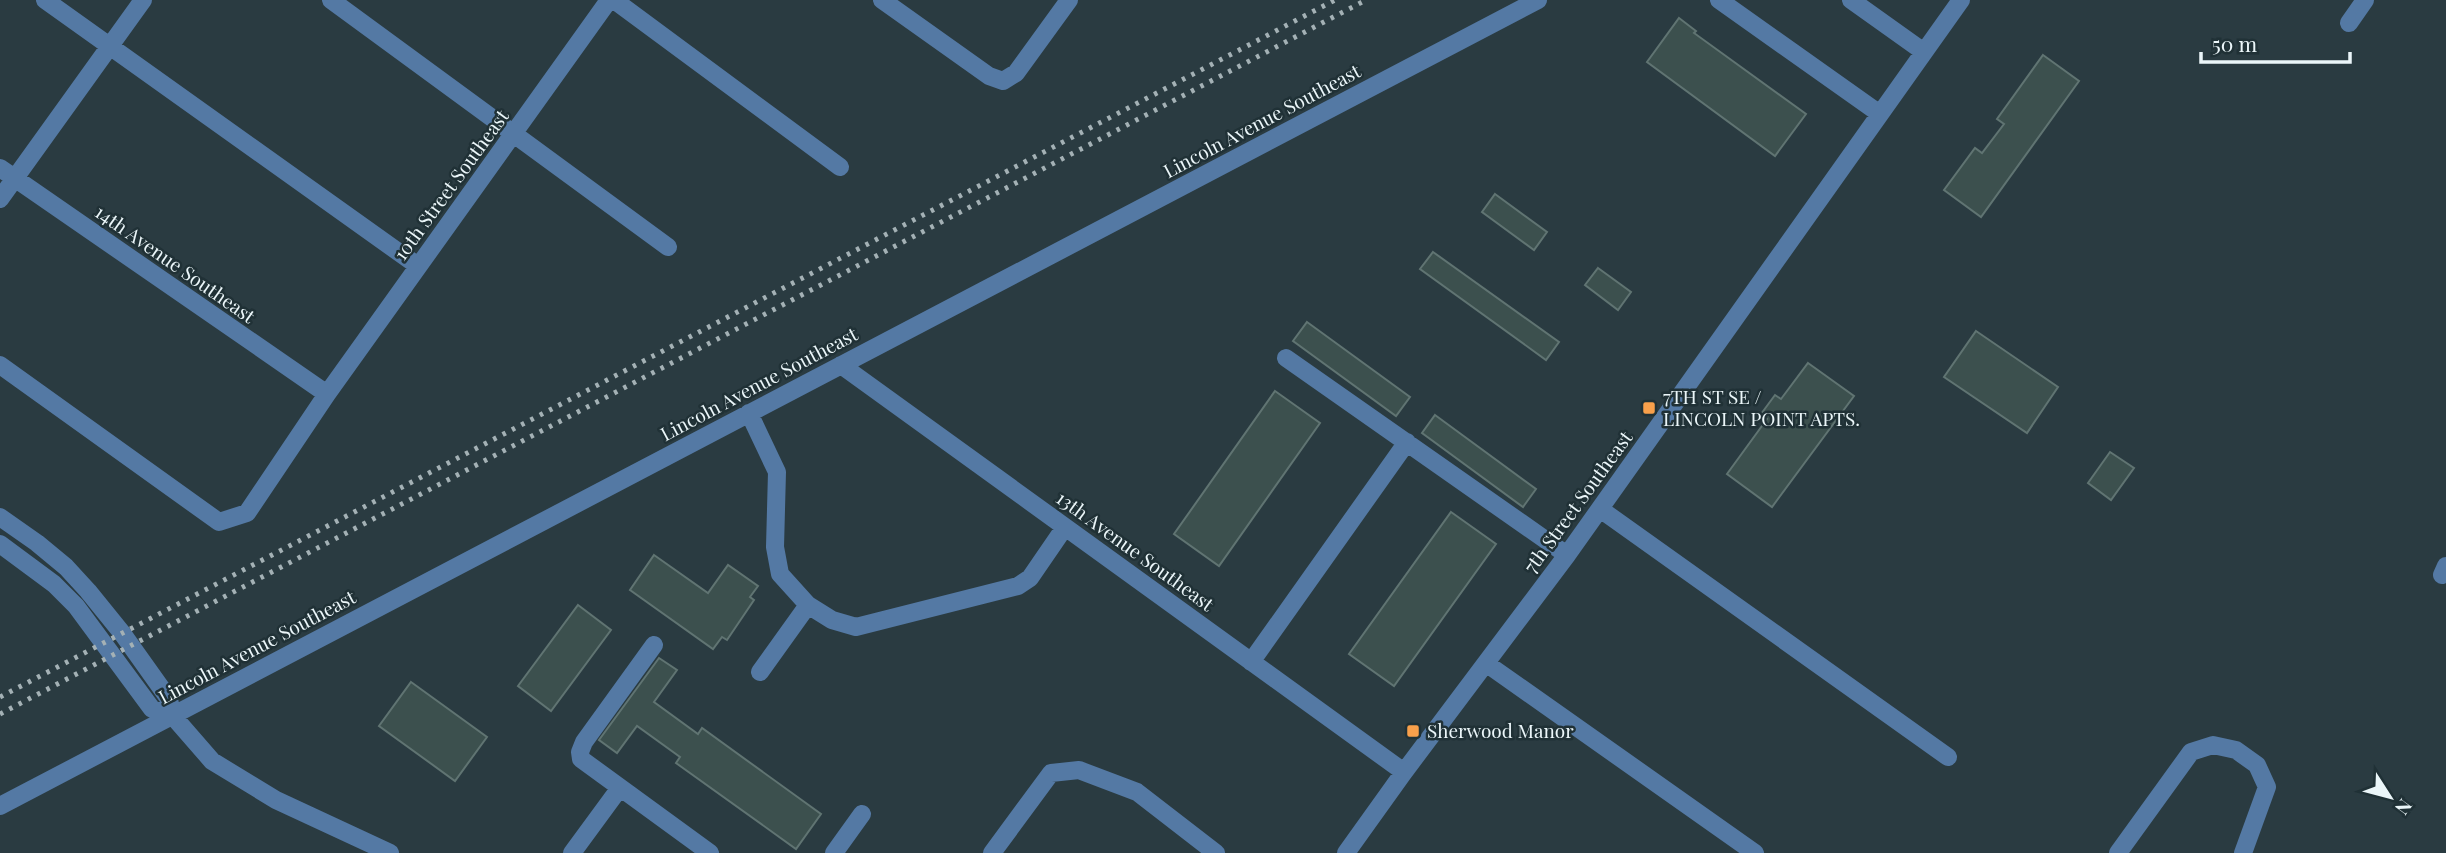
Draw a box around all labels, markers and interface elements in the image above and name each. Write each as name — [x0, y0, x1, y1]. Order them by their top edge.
scale bar — [2201, 21, 2350, 65]
text: 50 m — [2212, 29, 2258, 57]
street label: Lincoln Avenue Southeast — [1158, 57, 1365, 183]
street label: 10th Street Southeast — [387, 104, 514, 265]
street label: 14th Avenue Southeast — [90, 198, 261, 328]
street label: Lincoln Avenue Southeast — [655, 320, 862, 446]
place label: 7TH ST SE / LINCOLN POINT APTS. — [1663, 383, 1860, 431]
marker: 7TH ST SE / LINCOLN POINT APTS. — [1641, 400, 1657, 416]
street label: 7th Street Southeast — [1517, 425, 1638, 578]
street label: 13th Avenue Southeast — [1052, 484, 1220, 616]
street label: Lincoln Avenue Southeast — [153, 583, 360, 709]
place label: Sherwood Manor — [1427, 717, 1574, 743]
marker: Sherwood Manor — [1405, 723, 1421, 739]
north arrow — [2355, 762, 2425, 832]
text: N — [2390, 794, 2419, 821]

